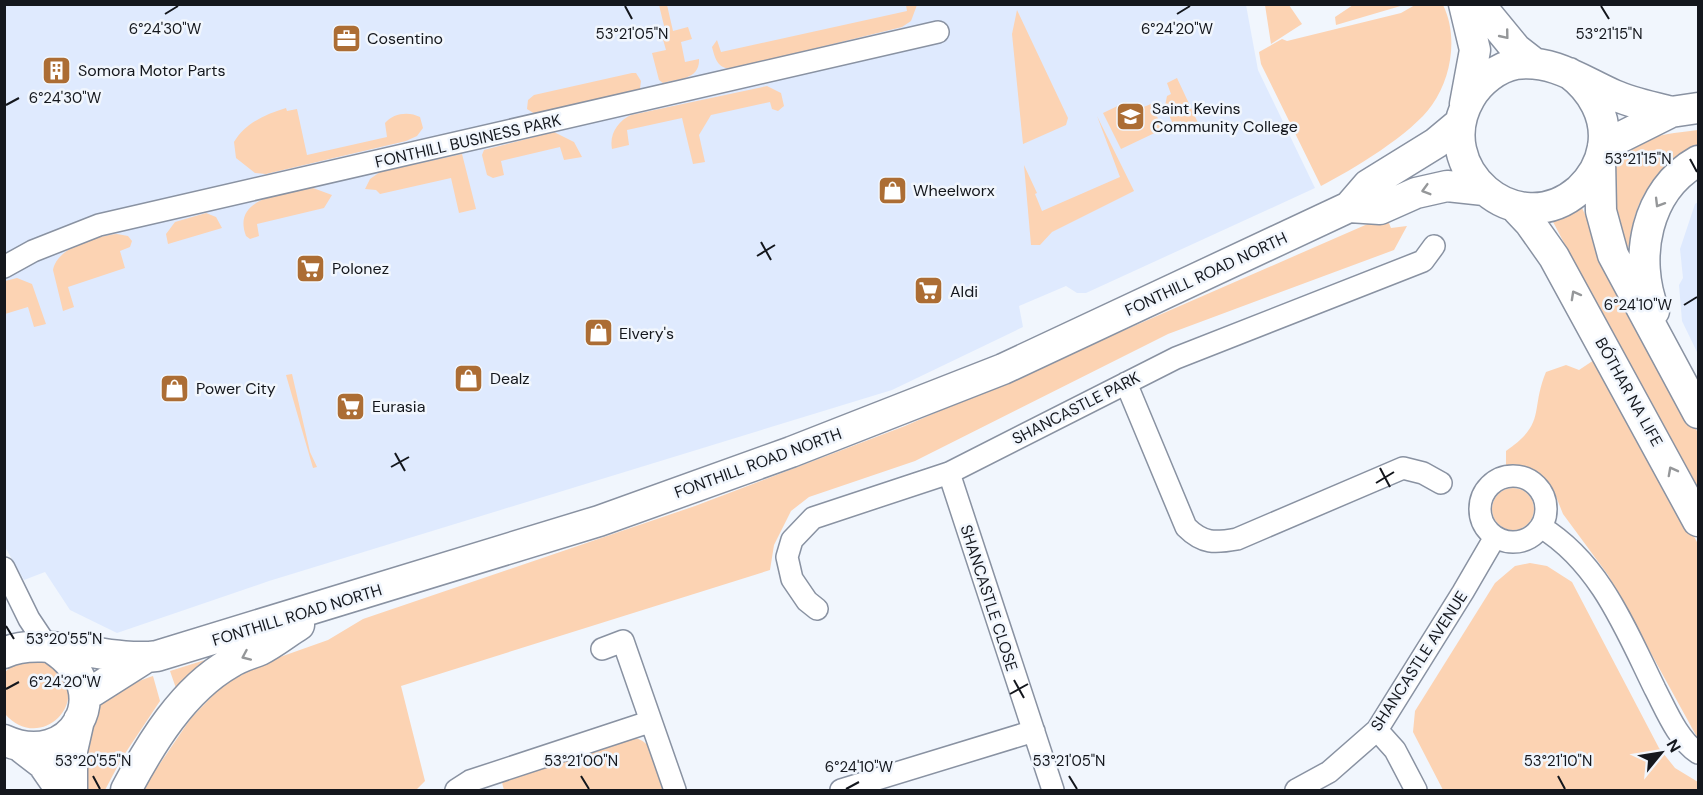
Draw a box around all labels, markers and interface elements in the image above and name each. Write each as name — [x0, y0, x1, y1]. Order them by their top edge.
text: 6°24'30"W — [129, 19, 202, 39]
text: 6°24'20"W — [1141, 19, 1214, 39]
office icon: Cosentino — [330, 22, 362, 54]
text: 53°21'05"N — [596, 24, 668, 44]
text: 53°21'15"N — [1575, 24, 1643, 44]
place label: Cosentino — [367, 28, 443, 49]
one-way arrow — [1497, 29, 1508, 40]
building icon: Somora Motor Parts — [41, 54, 73, 86]
place label: Somora Motor Parts — [78, 60, 226, 81]
text: 6°24'30"W — [29, 88, 102, 108]
place label: Saint Kevins Community College — [1152, 98, 1298, 137]
school or university icon: Saint Kevins Community College — [1115, 101, 1147, 133]
street label: FONTHILL BUSINESS PARK — [373, 109, 563, 173]
text: 53°21'15"N — [1604, 149, 1672, 169]
shop icon: Wheelworx — [876, 174, 908, 206]
place label: Wheelworx — [913, 180, 995, 201]
one-way arrow — [1421, 183, 1432, 195]
one-way arrow — [1654, 197, 1666, 207]
street label: FONTHILL ROAD NORTH — [1122, 227, 1290, 321]
supermarket icon: Polonez — [295, 252, 327, 284]
place label: Polonez — [332, 258, 389, 279]
supermarket icon: Aldi — [913, 275, 945, 307]
place label: Aldi — [950, 281, 978, 302]
one-way arrow — [1571, 291, 1583, 302]
text: 6°24'10"W — [1604, 295, 1673, 315]
shop icon: Elvery's — [582, 317, 614, 349]
place label: Elvery's — [619, 323, 674, 344]
street label: BÓTHAR NA LIFE — [1590, 334, 1668, 450]
shop icon: Dealz — [453, 362, 485, 394]
street label: SHANCASTLE PARK — [1009, 367, 1143, 449]
place label: Dealz — [490, 368, 530, 389]
shop icon: Power City — [159, 372, 191, 404]
place label: Power City — [196, 378, 276, 399]
supermarket icon: Eurasia — [335, 390, 367, 422]
place label: Eurasia — [372, 396, 425, 417]
street label: FONTHILL ROAD NORTH — [671, 423, 845, 503]
one-way arrow — [1668, 466, 1679, 477]
street label: SHANCASTLE CLOSE — [955, 522, 1023, 674]
street label: FONTHILL ROAD NORTH — [210, 579, 384, 651]
street label: SHANCASTLE AVENUE — [1366, 587, 1472, 735]
text: 53°20'55"N — [26, 629, 102, 649]
one-way arrow — [241, 648, 252, 660]
text: 6°24'20"W — [29, 672, 102, 692]
north arrow — [1631, 723, 1691, 783]
text: N — [1662, 735, 1686, 756]
text: 53°20'55"N — [55, 751, 131, 771]
text: 53°21'00"N — [544, 751, 618, 771]
text: 53°21'05"N — [1033, 751, 1105, 771]
text: 53°21'10"N — [1524, 751, 1592, 771]
text: 6°24'10"W — [825, 757, 894, 777]

